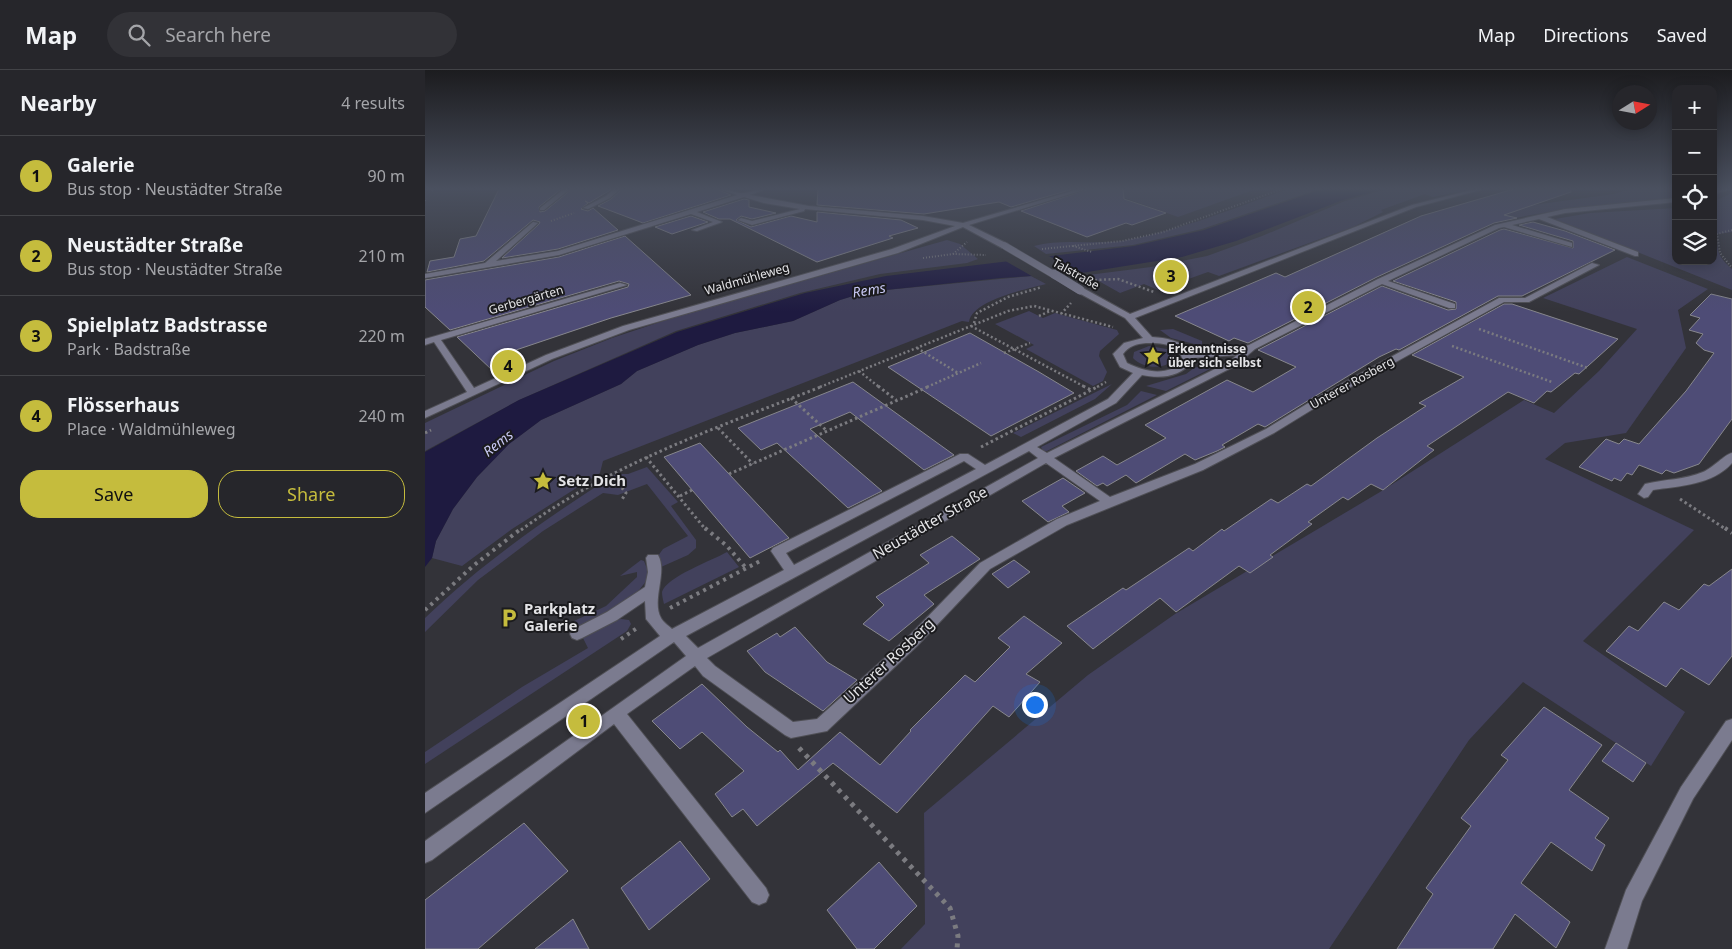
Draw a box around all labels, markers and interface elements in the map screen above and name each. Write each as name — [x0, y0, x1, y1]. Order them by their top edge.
search box — [107, 12, 457, 57]
text: Map — [25, 18, 77, 51]
icon: search — [125, 21, 153, 49]
text: Search here — [165, 22, 271, 48]
text: Map — [1478, 23, 1515, 47]
text: Directions — [1543, 23, 1629, 47]
text: Saved — [1657, 23, 1707, 47]
north arrow — [1612, 85, 1657, 130]
map controls — [1672, 85, 1717, 265]
button: + — [1672, 85, 1717, 130]
text: Nearby — [20, 89, 96, 117]
text: 4 results — [341, 92, 405, 114]
button: − — [1672, 130, 1717, 175]
text: Galerie — [67, 152, 135, 178]
text: 1 — [31, 165, 41, 187]
text: 90 m — [368, 165, 405, 187]
button: locate — [1672, 175, 1717, 220]
text: Bus stop · Neustädter Straße — [67, 178, 283, 200]
button: layers — [1672, 220, 1717, 265]
text: Neustädter Straße — [67, 232, 243, 258]
text: 2 — [31, 245, 41, 267]
text: 210 m — [358, 245, 405, 267]
street label: Talstraße — [1050, 254, 1103, 294]
pin: 3 — [1155, 257, 1187, 295]
text: Bus stop · Neustädter Straße — [67, 258, 283, 280]
street label: Waldmühleweg — [703, 258, 791, 299]
water label: Rems — [851, 278, 887, 301]
street label: Gerbergärten — [486, 281, 565, 318]
pin: 2 — [1292, 288, 1324, 326]
text: Spielplatz Badstrasse — [67, 312, 268, 338]
text: 3 — [31, 325, 41, 347]
text: 220 m — [358, 325, 405, 347]
text: Park · Badstraße — [67, 338, 190, 360]
place label: Erkenntnisse über sich selbst — [1168, 340, 1261, 371]
place icon: Erkenntnisse über sich selbst — [1142, 345, 1164, 367]
pin: 4 — [492, 347, 524, 385]
street label: Unterer Rosberg — [1307, 352, 1397, 413]
text: Flösserhaus — [67, 392, 180, 418]
text: 4 — [31, 405, 41, 427]
text: 240 m — [358, 405, 405, 427]
text: Place · Waldmühleweg — [67, 418, 236, 440]
water label: Rems — [479, 425, 517, 460]
button: Save — [20, 470, 208, 518]
button: Share — [218, 470, 405, 518]
place icon: Setz Dich — [532, 470, 554, 492]
place label: Setz Dich — [558, 470, 626, 490]
street label: Neustädter Straße — [869, 481, 990, 563]
place label: Parkplatz Galerie — [524, 598, 595, 635]
parking icon: Parkplatz Galerie — [498, 607, 520, 629]
street label: Unterer Rosberg — [839, 613, 938, 708]
your location — [1022, 692, 1048, 718]
pin: 1 — [568, 702, 600, 740]

